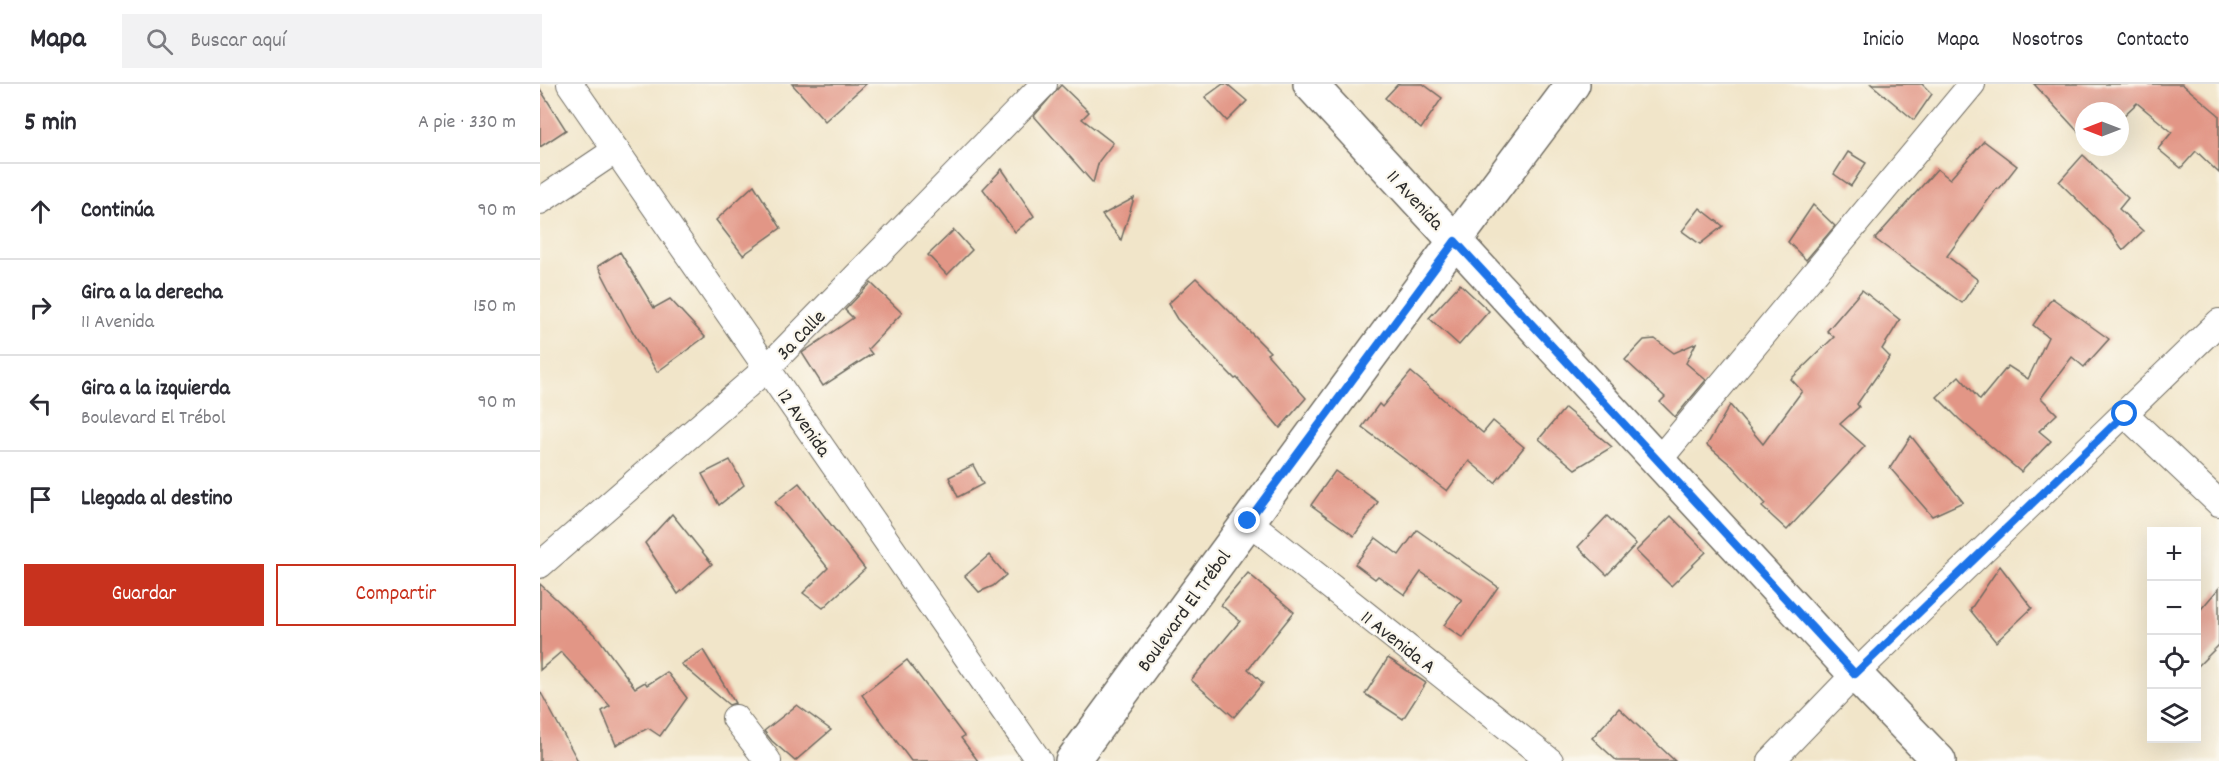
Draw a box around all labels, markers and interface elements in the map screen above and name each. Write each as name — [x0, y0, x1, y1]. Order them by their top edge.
search box — [122, 14, 542, 68]
text: Mapa — [30, 21, 86, 61]
icon: search — [143, 25, 176, 58]
text: Buscar aquí — [191, 26, 286, 57]
text: Inicio — [1862, 26, 1904, 56]
text: Mapa — [1937, 26, 1979, 56]
text: Nosotros — [2012, 26, 2083, 56]
text: Contacto — [2116, 26, 2189, 56]
north arrow — [2075, 102, 2129, 156]
text: 5 min — [24, 105, 77, 142]
text: A pie · 330 m — [418, 109, 516, 137]
street label: 11 Avenida — [1379, 165, 1449, 238]
icon: ahead — [24, 195, 57, 228]
text: Continúa — [81, 196, 154, 227]
text: 90 m — [478, 197, 516, 225]
text: Gira a la derecha — [81, 278, 223, 309]
icon: right — [24, 291, 57, 324]
text: 150 m — [473, 293, 516, 321]
street label: 3a Calle — [771, 304, 833, 368]
text: 11 Avenida — [81, 309, 154, 337]
text: Gira a la izquierda — [81, 374, 230, 405]
street label: 12 Avenida — [769, 384, 837, 464]
icon: left — [24, 387, 57, 420]
text: 90 m — [478, 389, 516, 417]
route start — [2111, 400, 2137, 426]
text: Boulevard El Trébol — [81, 405, 225, 433]
icon: arrive — [24, 483, 57, 516]
text: Llegada al destino — [81, 484, 233, 515]
route end — [1234, 507, 1260, 533]
map controls — [2147, 527, 2201, 743]
button: + — [2147, 527, 2201, 581]
street label: Boulevard El Trébol — [1132, 545, 1239, 678]
button: Guardar — [24, 564, 264, 626]
button: Compartir — [276, 564, 516, 626]
button: − — [2147, 581, 2201, 635]
street label: 11 Avenida A — [1354, 605, 1441, 682]
button: locate — [2147, 635, 2201, 689]
button: layers — [2147, 689, 2201, 743]

